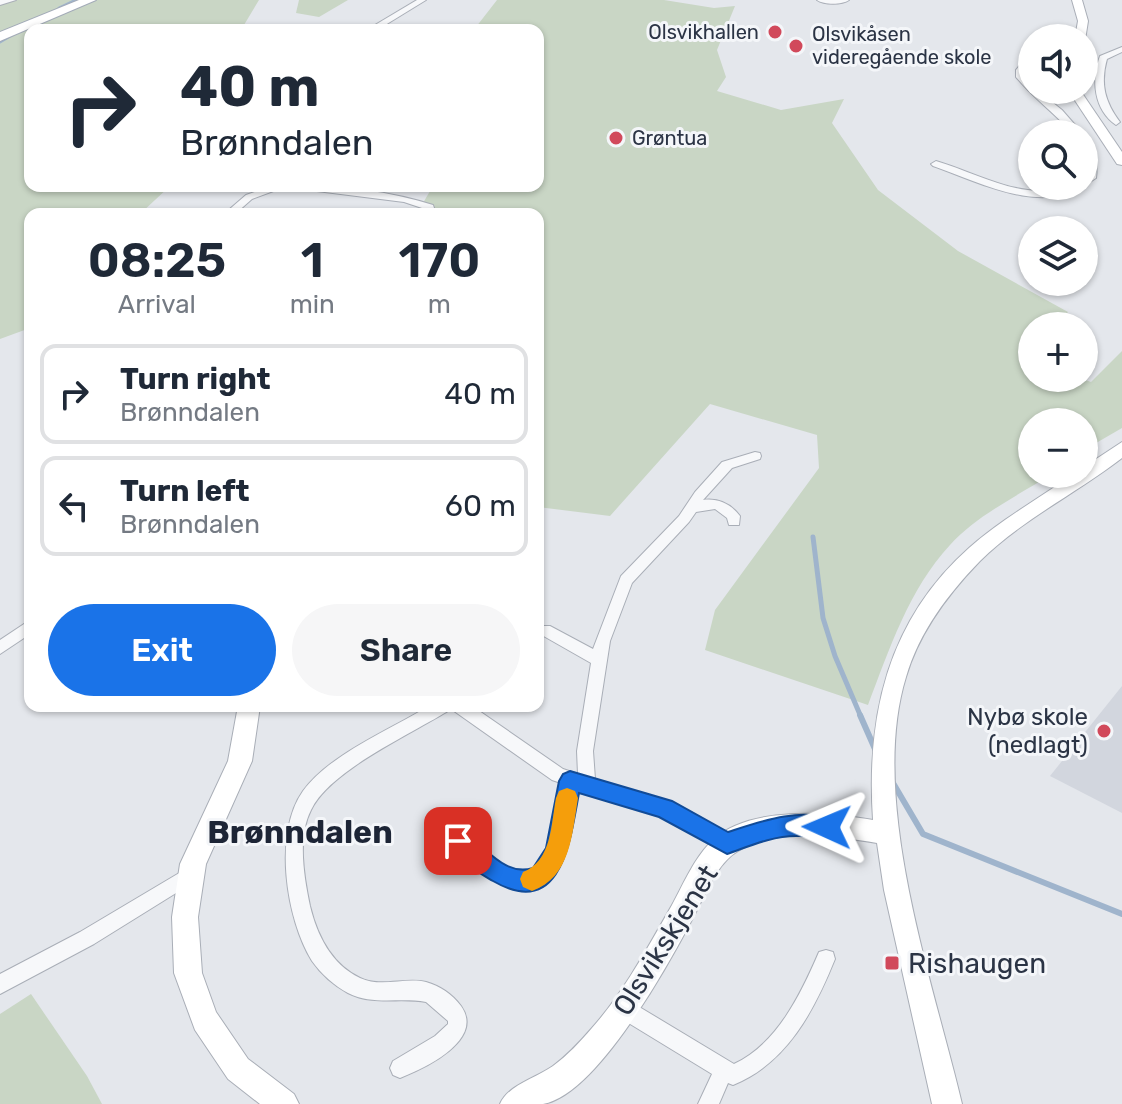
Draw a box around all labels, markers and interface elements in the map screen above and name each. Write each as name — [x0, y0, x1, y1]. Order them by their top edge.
place label: Olsvikhallen — [648, 20, 759, 44]
place label: Olsvikåsen videregående skole — [812, 22, 992, 69]
marker: Olsvikhallen — [766, 23, 784, 41]
map controls — [1018, 24, 1098, 488]
button: sound — [1018, 24, 1098, 104]
marker: Olsvikåsen videregående skole — [787, 37, 805, 55]
text: 40 m — [180, 54, 320, 120]
icon: right — [48, 56, 152, 160]
button: search — [1018, 120, 1098, 200]
text: Brønndalen — [180, 121, 374, 164]
place label: Grøntua — [632, 126, 707, 150]
marker: Grøntua — [607, 129, 625, 147]
button: layers — [1018, 216, 1098, 296]
text: 08:25 — [88, 232, 226, 289]
text: 1 — [301, 232, 324, 289]
text: 170 — [398, 232, 480, 289]
text: Arrival — [118, 289, 196, 320]
text: min — [290, 289, 335, 320]
text: m — [428, 289, 451, 320]
button: + — [1018, 312, 1098, 392]
text: Turn right — [120, 361, 271, 397]
icon: right — [52, 372, 96, 416]
text: 40 m — [444, 376, 516, 412]
text: Brønndalen — [120, 397, 260, 428]
button: − — [1018, 408, 1098, 488]
text: Turn left — [120, 473, 250, 509]
icon: left — [52, 484, 96, 528]
text: 60 m — [445, 488, 516, 524]
text: Brønndalen — [120, 509, 260, 540]
button: Exit — [48, 604, 276, 696]
button: Share — [292, 604, 520, 696]
place label: Nybø skole (nedlagt) — [967, 703, 1088, 759]
marker: Nybø skole (nedlagt) — [1095, 722, 1113, 740]
position arrow — [785, 785, 869, 869]
pin — [424, 807, 492, 875]
district label: Brønndalen — [207, 813, 393, 851]
icon: arrive — [436, 819, 480, 863]
street label: Olsvikskjenet — [606, 859, 725, 1022]
place label: Rishaugen — [908, 947, 1046, 980]
marker: Rishaugen — [883, 954, 901, 972]

